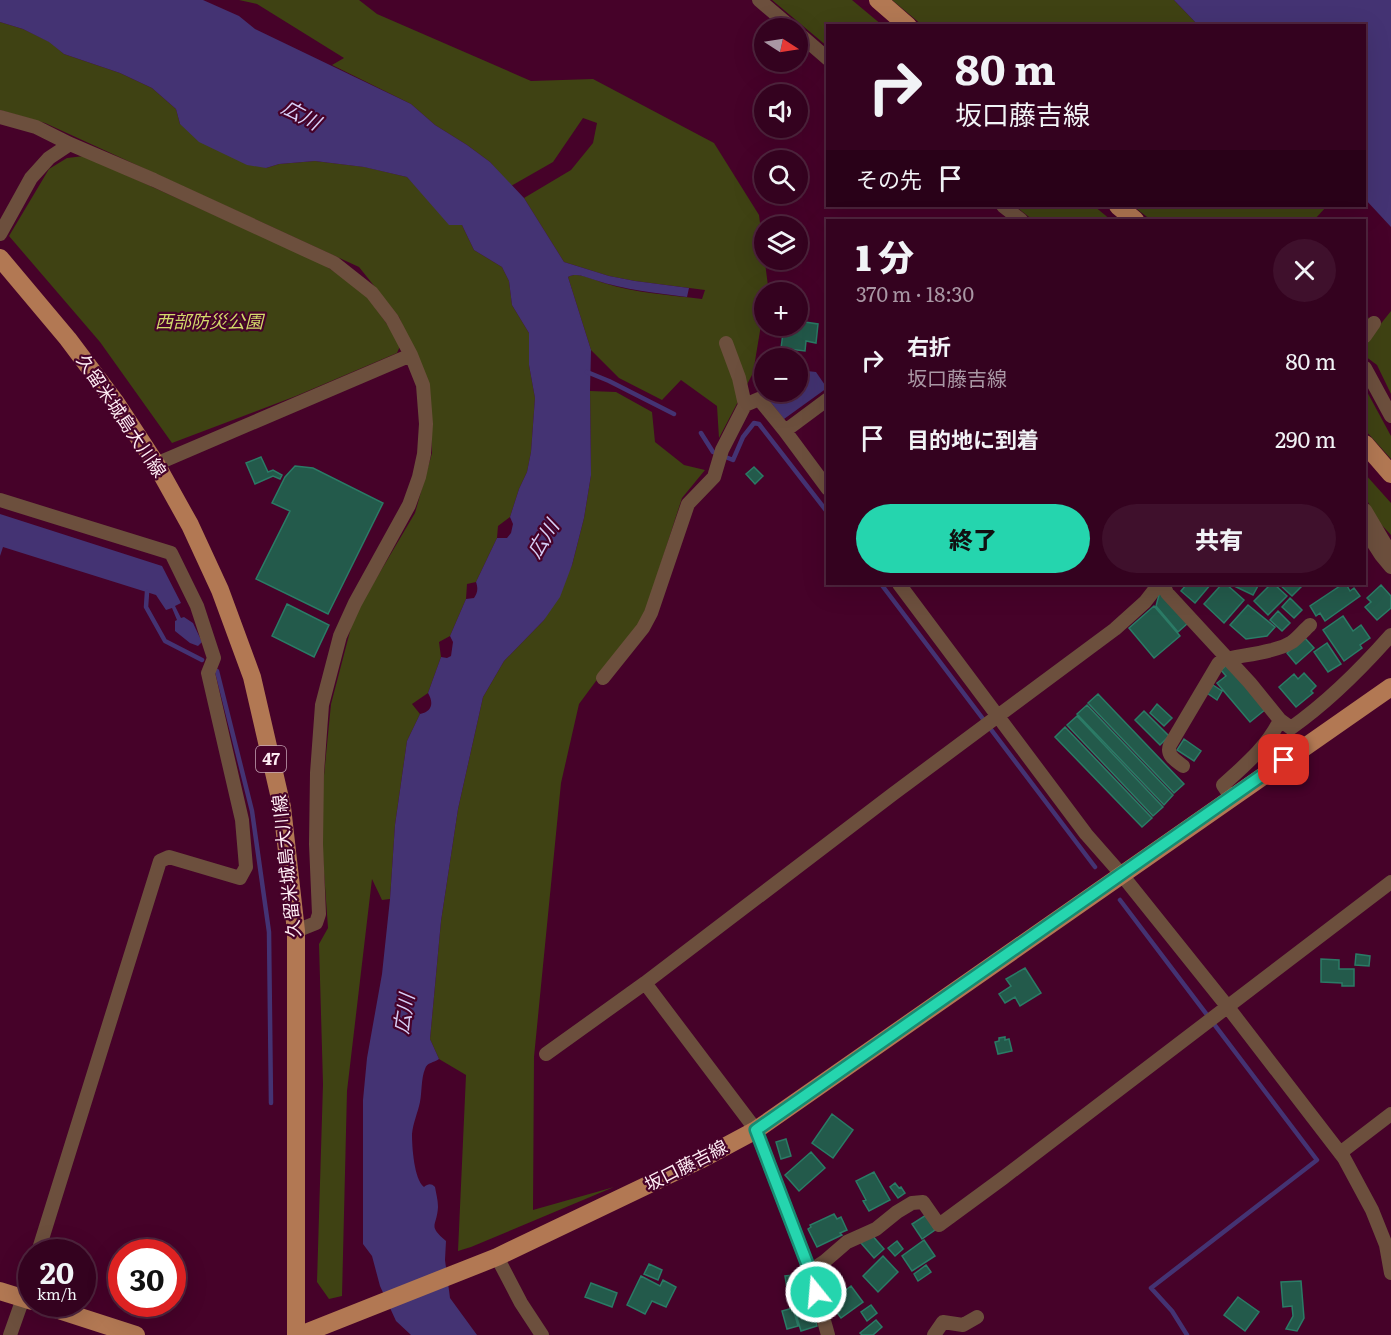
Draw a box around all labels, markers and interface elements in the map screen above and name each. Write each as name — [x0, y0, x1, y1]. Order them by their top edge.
north arrow — [754, 18, 808, 72]
map controls — [754, 18, 808, 402]
text: 80 m — [955, 36, 1056, 98]
icon: right — [856, 48, 934, 126]
button: sound — [754, 84, 808, 138]
water label: 広川 — [277, 91, 328, 137]
text: 坂口藤吉線 — [955, 93, 1090, 133]
button: search — [754, 150, 808, 204]
text: その先 — [856, 162, 922, 195]
icon: arrive — [934, 162, 967, 195]
button: layers — [754, 216, 808, 270]
text: 1 分 — [856, 229, 914, 282]
button: close — [1273, 239, 1336, 302]
text: 370 m · 18:30 — [856, 278, 974, 308]
button: + — [754, 282, 808, 336]
park label: 西部防災公園 — [155, 307, 266, 334]
text: 右折 — [907, 329, 951, 362]
icon: right — [856, 344, 889, 377]
text: 80 m — [1285, 344, 1336, 377]
street label: 久留米城島大川線 — [71, 348, 174, 482]
button: − — [754, 348, 808, 402]
text: 坂口藤吉線 — [907, 362, 1007, 392]
icon: arrive — [856, 422, 889, 455]
text: 目的地に到着 — [907, 422, 1039, 455]
text: 290 m — [1275, 422, 1336, 455]
button: 終了 — [856, 504, 1090, 573]
button: 共有 — [1102, 504, 1336, 573]
water label: 広川 — [518, 511, 566, 563]
pin — [1258, 734, 1309, 785]
icon: arrive — [1267, 743, 1300, 776]
road number: 47 — [256, 746, 286, 772]
street label: 久留米城島大川線 — [265, 793, 306, 939]
water label: 広川 — [384, 990, 420, 1036]
street label: 坂口藤吉線 — [639, 1132, 732, 1197]
speed limit sign: 30 — [108, 1239, 186, 1317]
text: 20 — [40, 1249, 74, 1293]
position arrow — [784, 1260, 848, 1324]
text: km/h — [37, 1282, 77, 1305]

